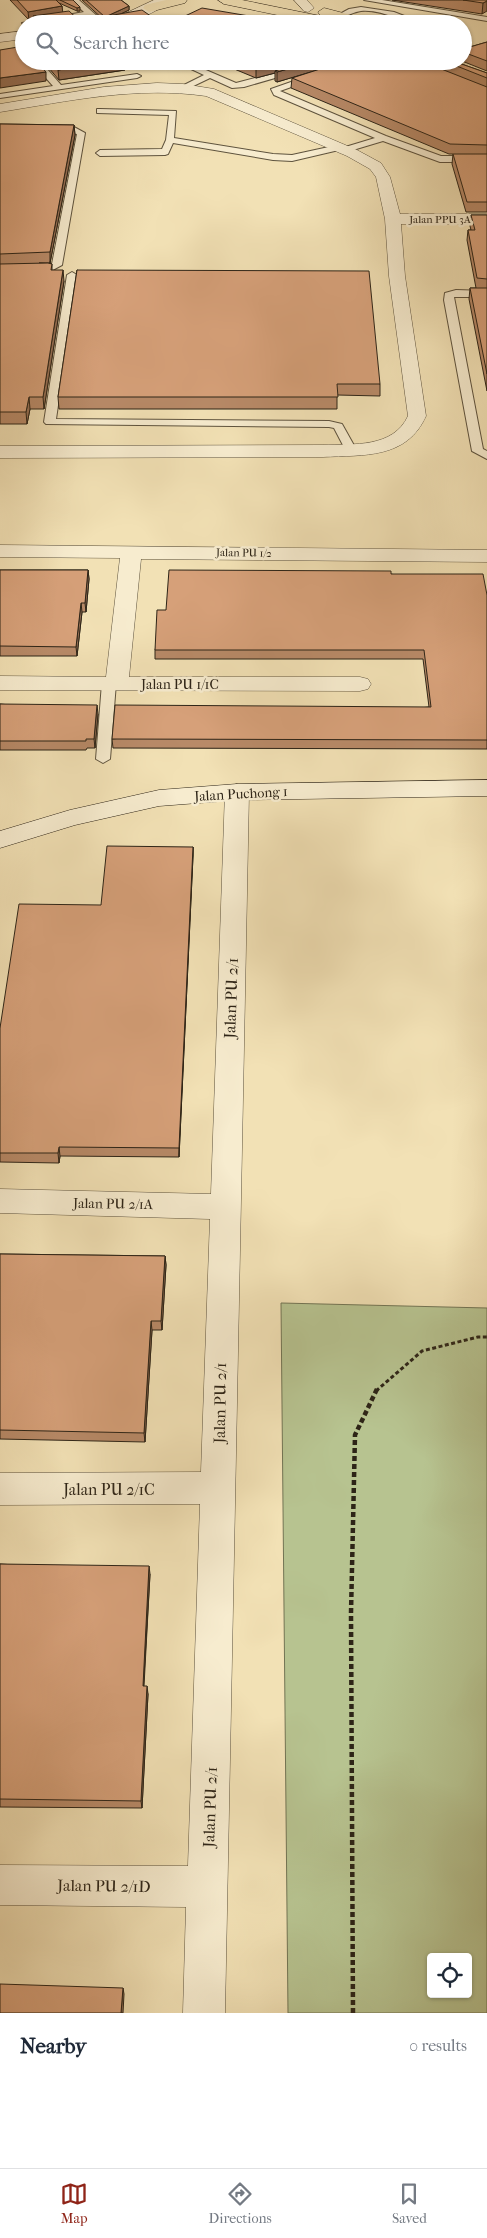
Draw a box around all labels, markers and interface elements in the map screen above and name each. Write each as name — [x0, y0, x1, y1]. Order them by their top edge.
search box — [15, 15, 472, 70]
icon: search — [33, 29, 61, 57]
text: Search here — [73, 32, 169, 54]
street label: Jalan PPU 3A — [408, 213, 472, 226]
street label: Jalan PU 1/2 — [215, 546, 272, 560]
street label: Jalan PU 1/1C — [140, 676, 219, 693]
street label: Jalan Puchong 1 — [193, 783, 288, 805]
street label: Jalan PU 2/1 — [220, 957, 242, 1041]
street label: Jalan PU 2/1A — [72, 1195, 154, 1213]
street label: Jalan PU 2/1 — [210, 1362, 230, 1446]
street label: Jalan PU 2/1C — [61, 1480, 155, 1499]
street label: Jalan PU 2/1 — [199, 1766, 221, 1850]
street label: Jalan PU 2/1D — [55, 1876, 151, 1896]
map controls — [427, 1953, 472, 1998]
button: locate — [427, 1953, 472, 1998]
text: Nearby — [20, 2034, 86, 2058]
text: 0 results — [409, 2036, 467, 2055]
tab: Map — [60, 2180, 88, 2227]
tab: Directions — [209, 2180, 272, 2227]
tab: Saved — [392, 2180, 427, 2227]

